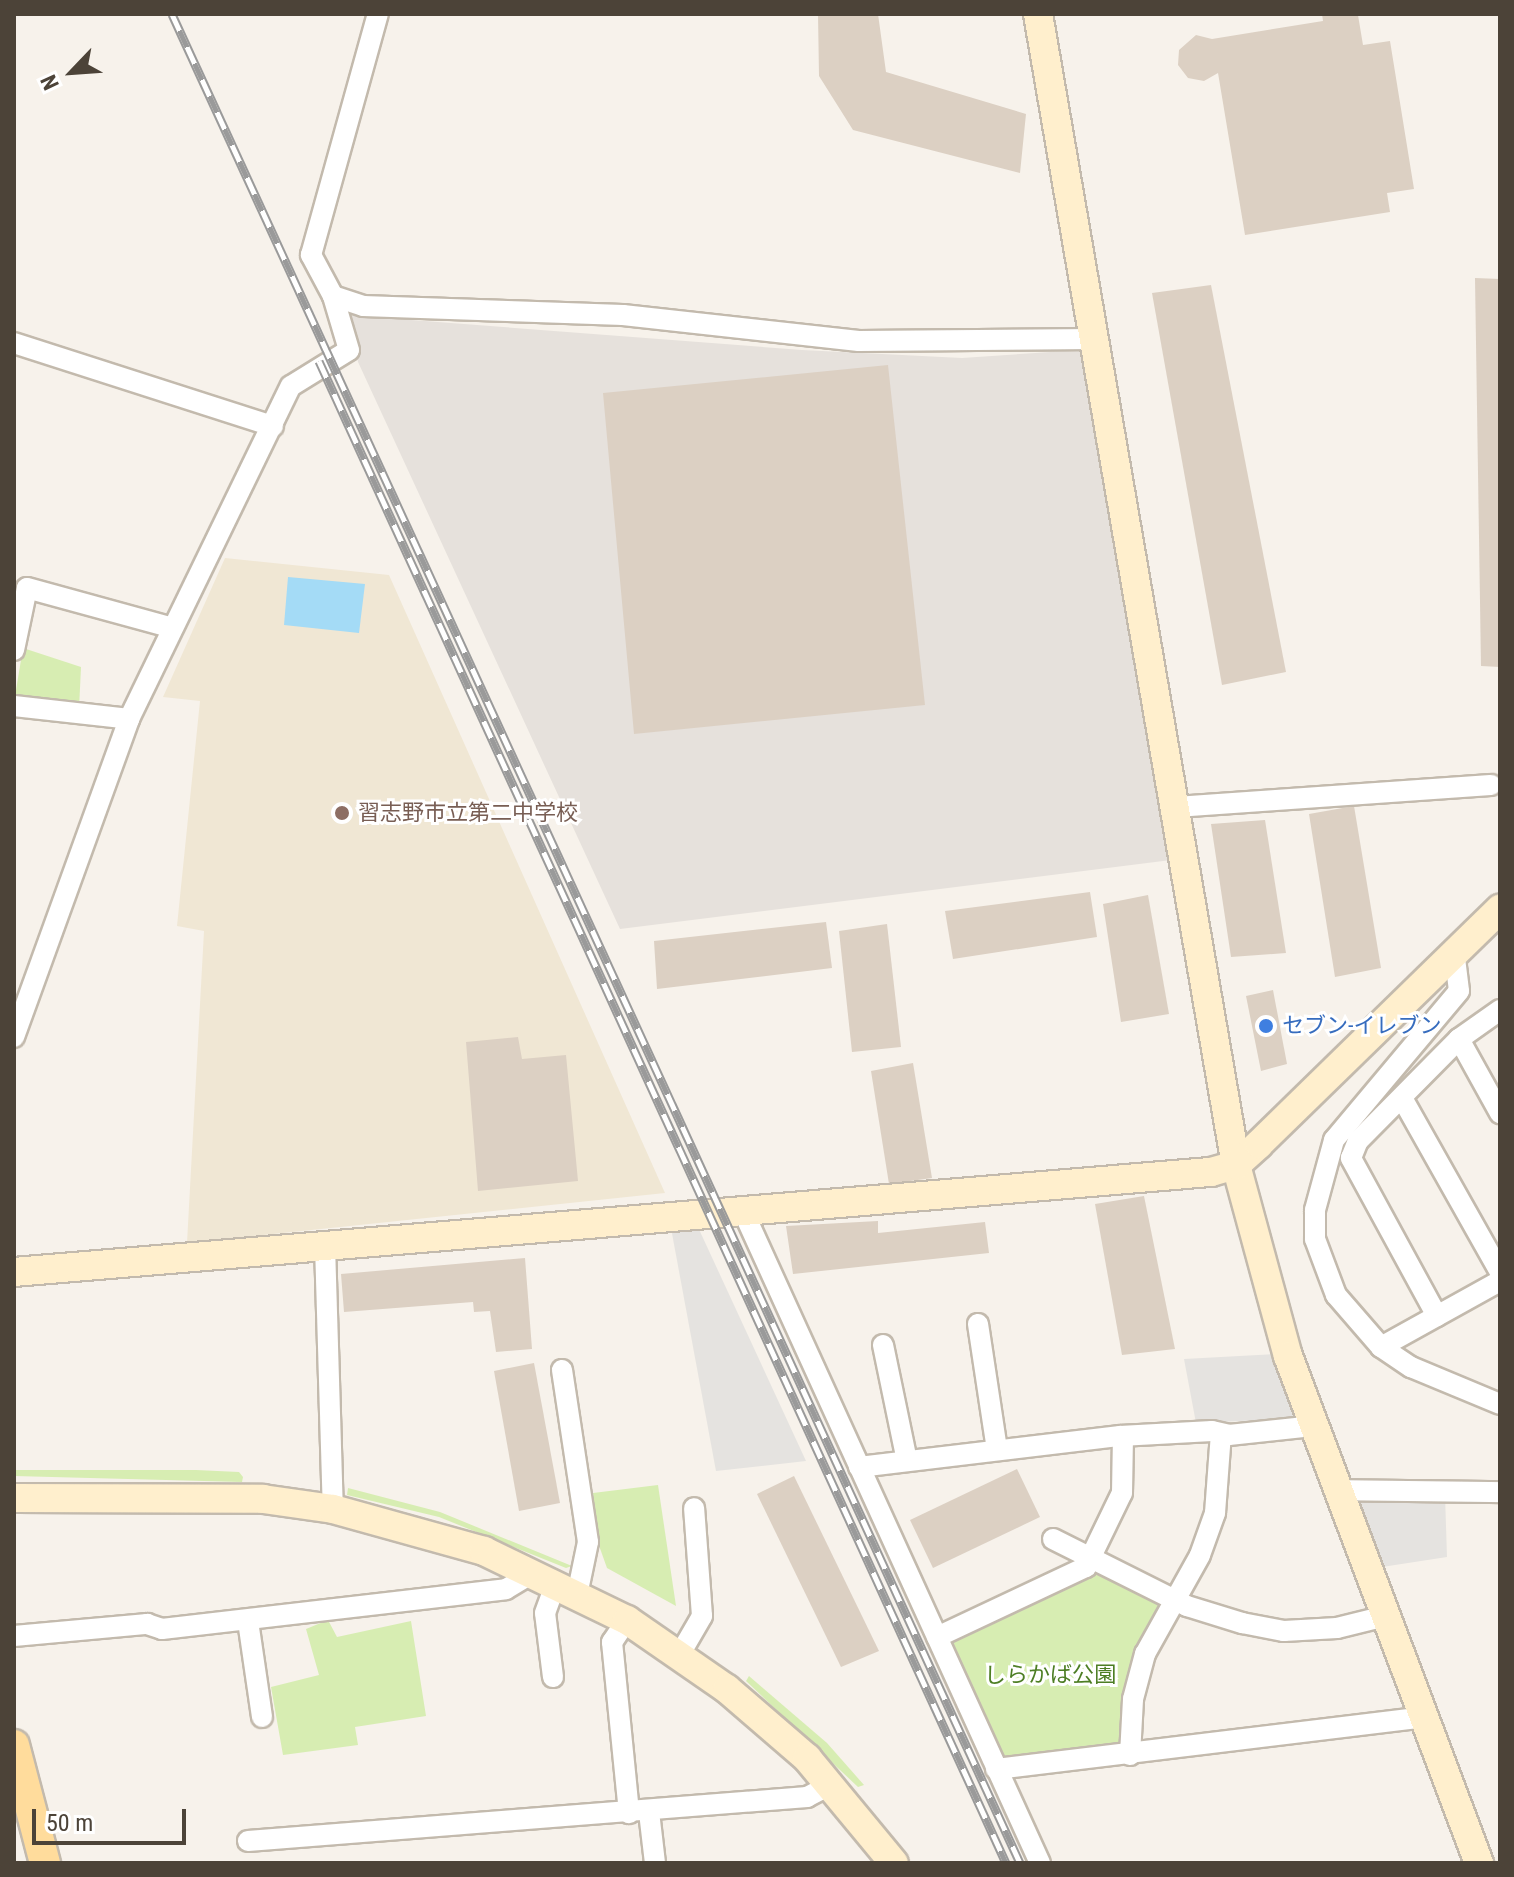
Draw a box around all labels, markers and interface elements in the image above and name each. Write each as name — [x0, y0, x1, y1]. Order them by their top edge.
north arrow — [32, 32, 112, 112]
text: N — [36, 71, 64, 94]
place label: 習志野市立第二中学校 — [358, 800, 578, 826]
marker: 習志野市立第二中学校 — [333, 804, 351, 822]
place label: セブン-イレブン — [1282, 1013, 1441, 1039]
marker: セブン-イレブン — [1257, 1017, 1275, 1035]
park label: しらかば公園 — [984, 1662, 1116, 1688]
scale bar — [36, 1793, 190, 1843]
text: 50 m — [46, 1809, 93, 1837]

